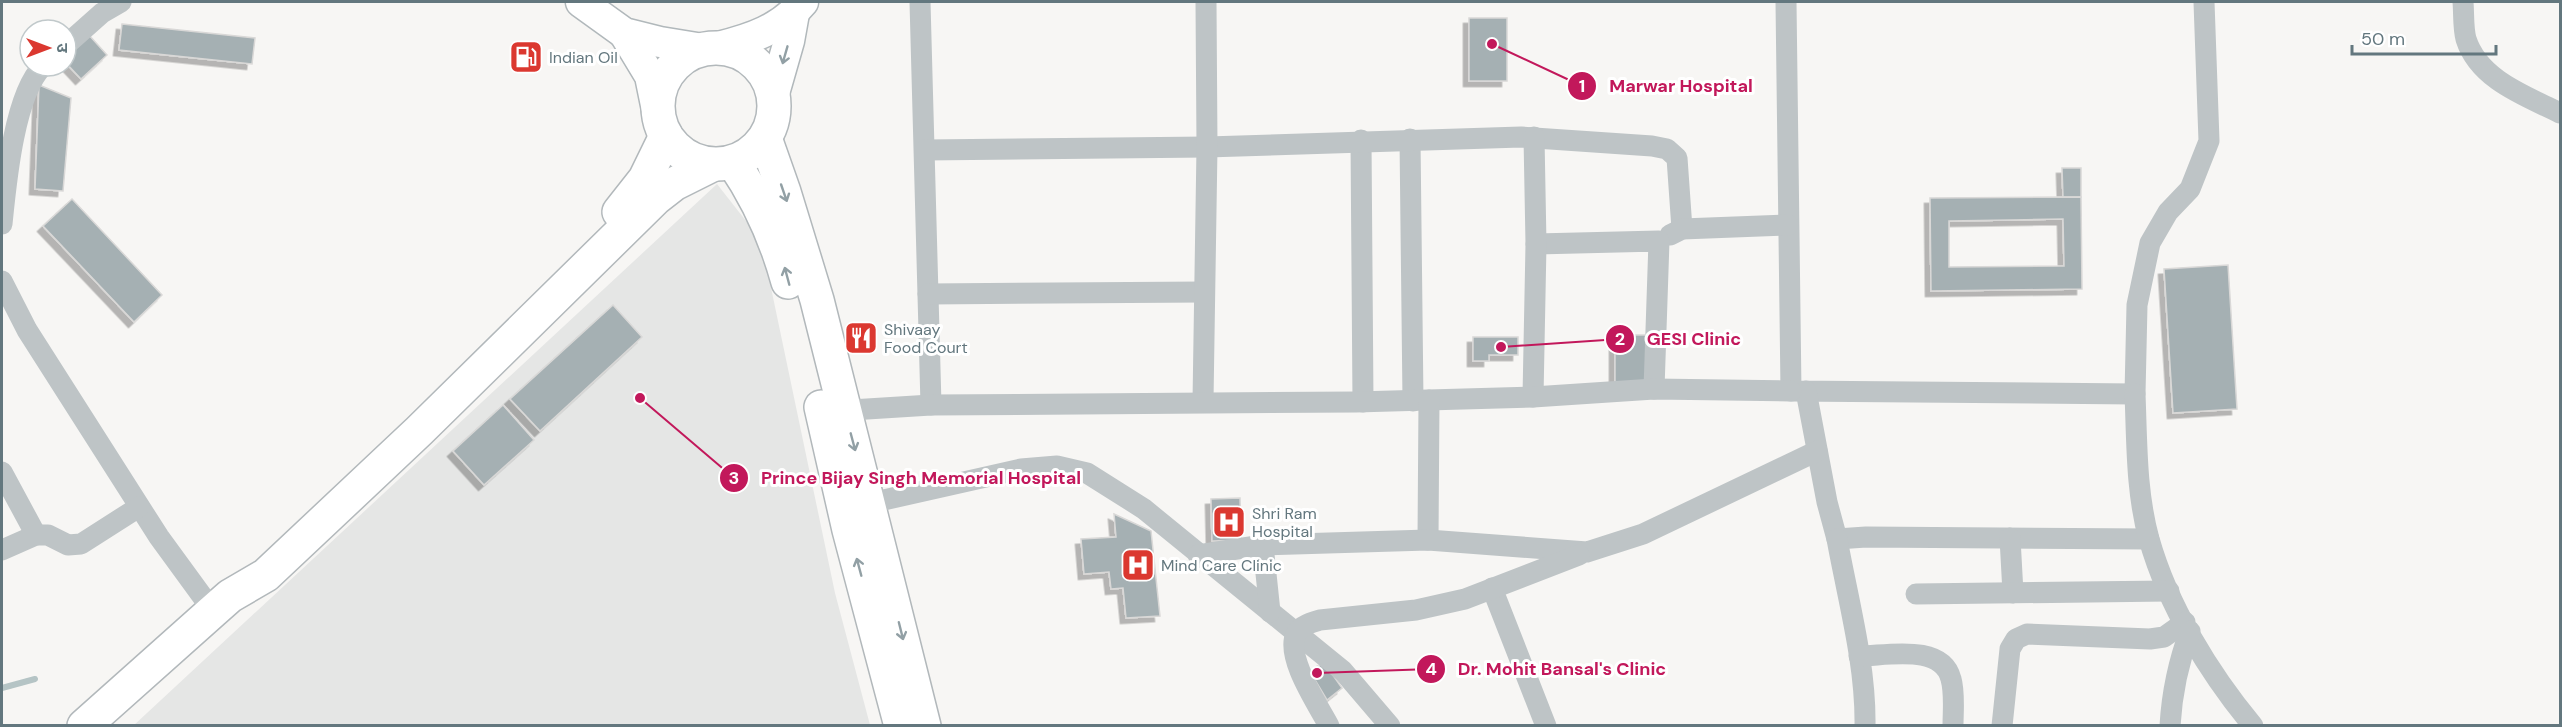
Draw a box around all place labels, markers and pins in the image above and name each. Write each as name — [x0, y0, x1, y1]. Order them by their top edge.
fuel station icon: Indian Oil — [508, 39, 544, 75]
place label: Indian Oil — [549, 47, 618, 68]
callout: Marwar Hospital — [1567, 68, 1765, 104]
place label: Shivaay Food Court — [884, 319, 968, 358]
restaurant icon: Shivaay Food Court — [843, 320, 879, 356]
callout: GESI Clinic — [1605, 321, 1754, 357]
callout: Prince Bijay Singh Memorial Hospital — [719, 460, 1093, 496]
place label: Shri Ram Hospital — [1252, 503, 1317, 542]
hospital icon: Shri Ram Hospital — [1211, 504, 1247, 540]
hospital icon: Mind Care Clinic — [1120, 547, 1156, 583]
place label: Mind Care Clinic — [1161, 555, 1282, 576]
callout: Dr. Mohit Bansal's Clinic — [1416, 651, 1679, 687]

